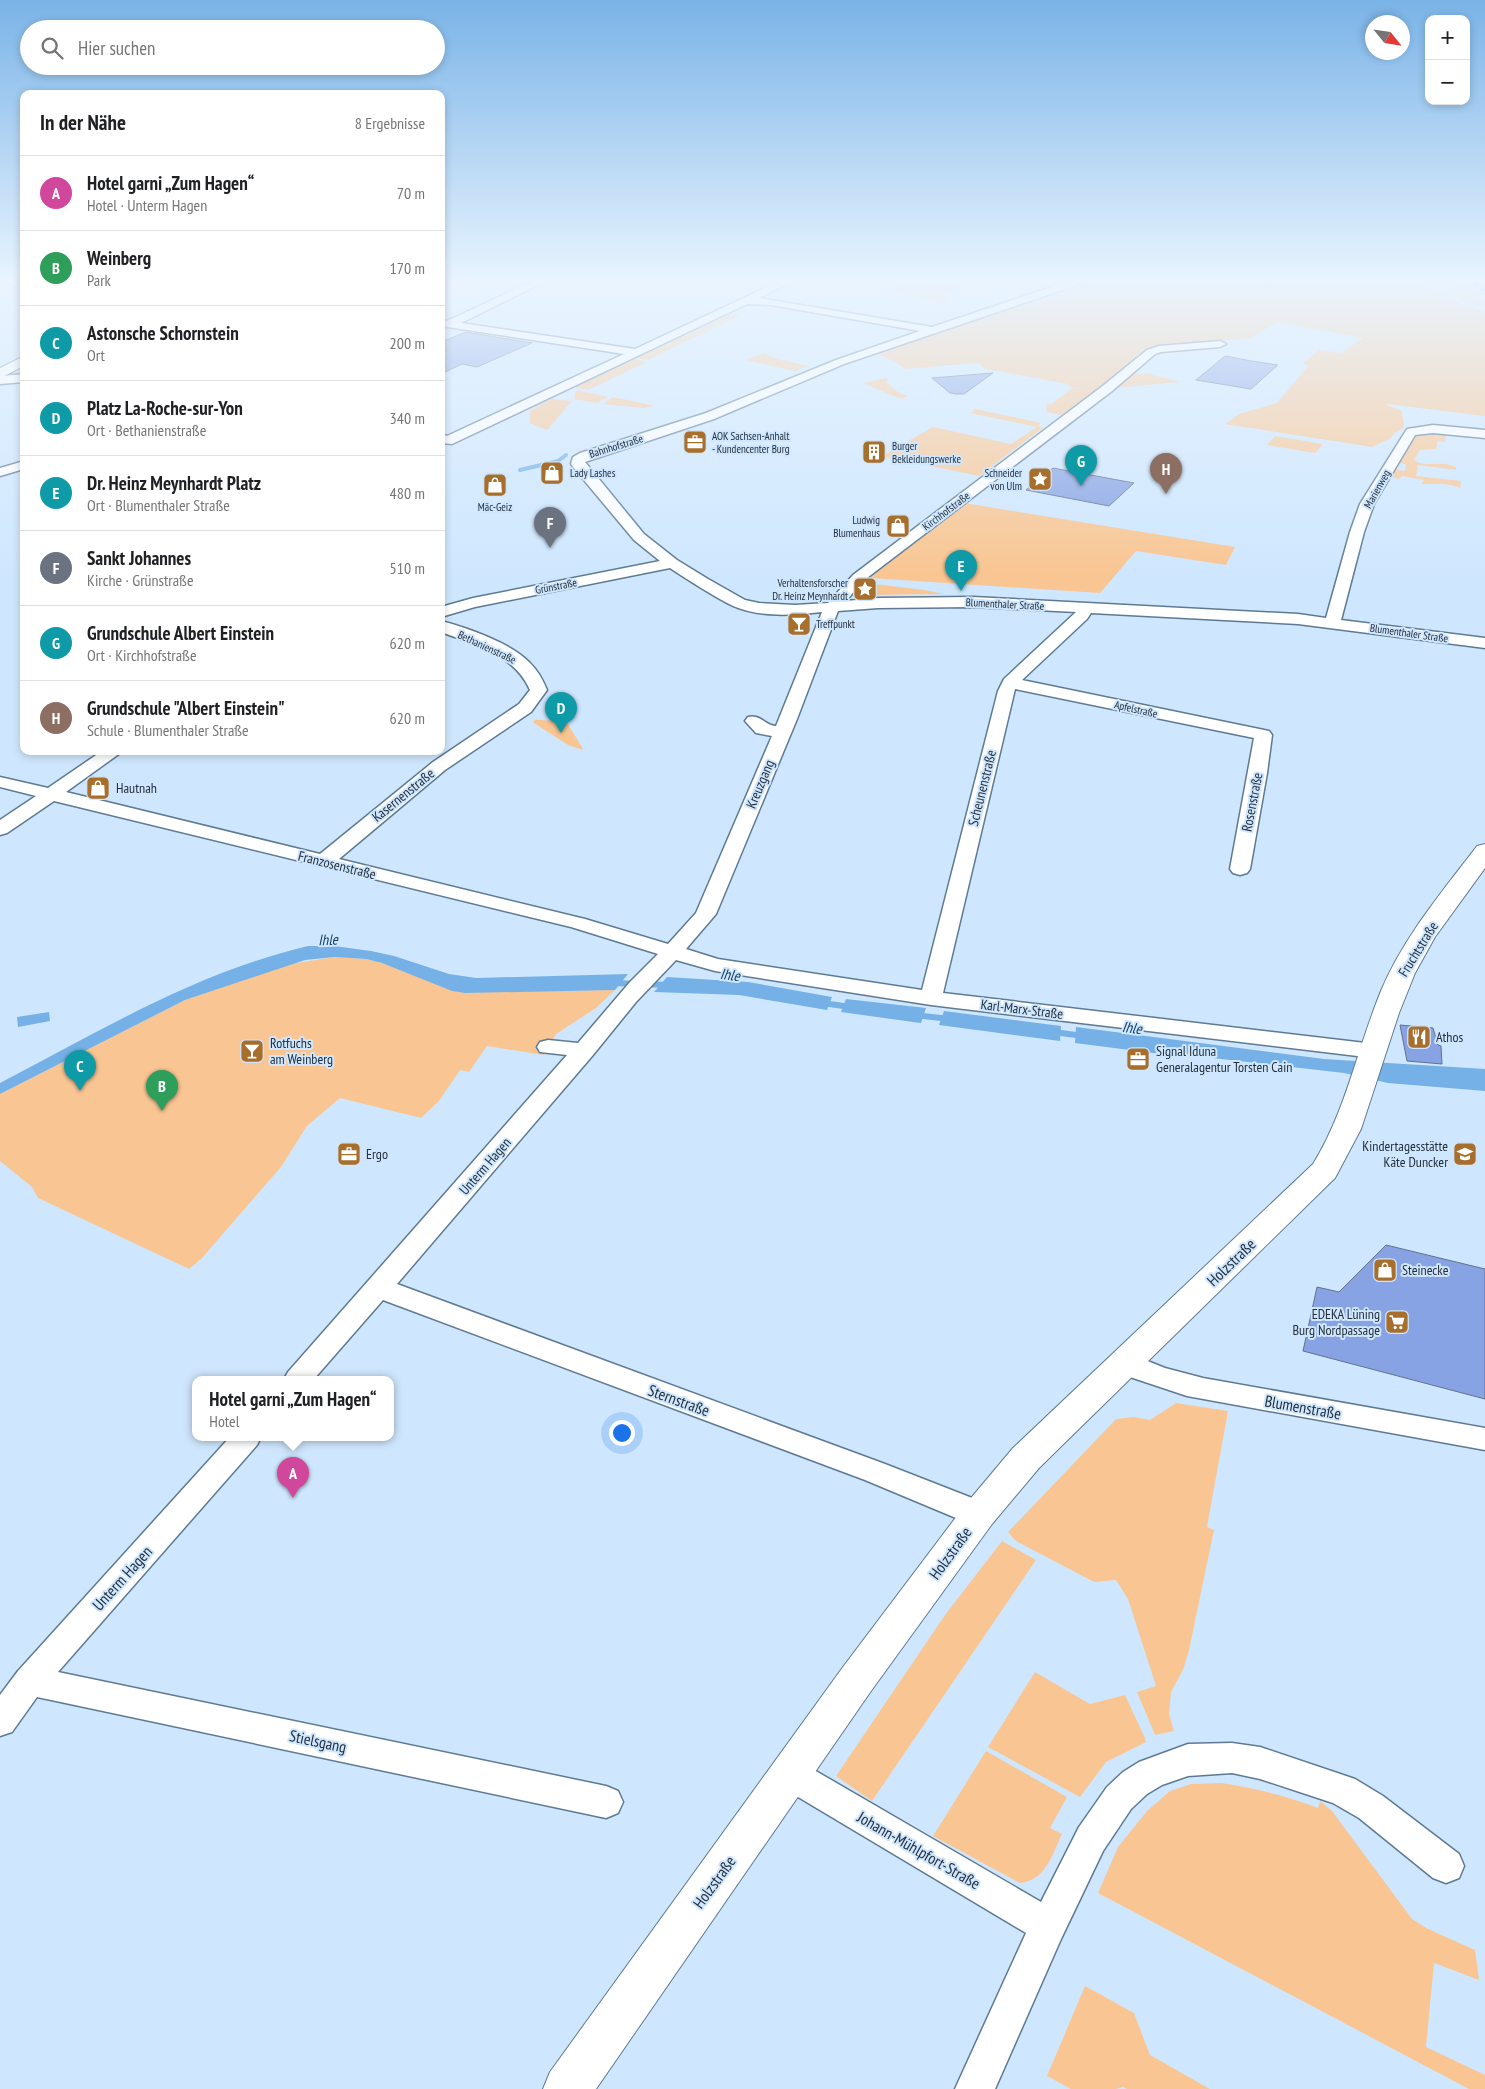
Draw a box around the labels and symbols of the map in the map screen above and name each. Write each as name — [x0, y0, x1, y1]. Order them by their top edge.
north arrow — [1365, 15, 1410, 60]
office icon: AOK Sachsen-Anhalt - Kundencenter Burg — [682, 429, 708, 455]
place label: AOK Sachsen-Anhalt - Kundencenter Burg — [712, 429, 790, 456]
street label: Bahnhofstraße — [587, 431, 645, 461]
building icon: Burger Bekleidungswerke — [861, 439, 887, 465]
place label: Burger Bekleidungswerke — [892, 439, 961, 466]
pin: G — [1065, 445, 1097, 486]
pin: H — [1150, 453, 1182, 494]
shop icon: Lady Lashes — [539, 460, 565, 486]
place label: Lady Lashes — [570, 466, 616, 480]
place label: Schneider von Ulm — [984, 466, 1022, 493]
place icon: Schneider von Ulm — [1027, 466, 1053, 492]
street label: Marienweg — [1361, 467, 1393, 511]
shop icon: Mäc-Geiz — [482, 472, 508, 498]
street label: Kirchhofstraße — [919, 488, 973, 533]
place label: Mäc-Geiz — [478, 500, 512, 514]
pin: F — [534, 507, 566, 548]
place label: Ludwig Blumenhaus — [833, 513, 880, 540]
shop icon: Ludwig Blumenhaus — [885, 513, 911, 539]
pin: E — [945, 550, 977, 591]
street label: Grünstraße — [534, 575, 578, 597]
place label: Verhaltensforscher Dr. Heinz Meynhardt — [772, 576, 848, 603]
place icon: Verhaltensforscher Dr. Heinz Meynhardt — [852, 576, 878, 602]
street label: Blumenthaler Straße — [965, 595, 1045, 613]
bar icon: Treffpunkt — [786, 611, 812, 637]
place label: Treffpunkt — [816, 617, 855, 631]
street label: Blumenthaler Straße — [1369, 621, 1449, 645]
street label: Bethanienstraße — [456, 627, 519, 667]
pin: D — [545, 692, 577, 733]
street label: Apfelstraße — [1113, 697, 1159, 721]
street label: Scheunenstraße — [964, 748, 1000, 828]
street label: Kreuzgang — [742, 757, 778, 811]
street label: Kasernenstraße — [368, 764, 438, 826]
street label: Rosenstraße — [1237, 771, 1267, 833]
shop icon: Hautnah — [85, 775, 111, 801]
place label: Hautnah — [116, 779, 157, 797]
street label: Franzosenstraße — [296, 847, 378, 883]
street label: Fruchtstraße — [1394, 918, 1442, 980]
water label: Ihle — [318, 930, 339, 949]
water label: Ihle — [719, 964, 742, 985]
street label: Karl-Marx-Straße — [980, 995, 1064, 1023]
water label: Ihle — [1121, 1017, 1144, 1038]
restaurant icon: Athos — [1406, 1024, 1432, 1050]
place label: Athos — [1436, 1028, 1463, 1046]
place label: Rotfuchs am Weinberg — [270, 1034, 333, 1068]
bar icon: Rotfuchs am Weinberg — [239, 1038, 265, 1064]
place label: Signal Iduna Generalagentur Torsten Cain — [1156, 1042, 1292, 1076]
office icon: Signal Iduna Generalagentur Torsten Cain — [1125, 1046, 1151, 1072]
pin: C — [64, 1050, 96, 1091]
pin: B — [146, 1070, 178, 1111]
street label: Unterm Hagen — [455, 1134, 515, 1198]
place label: Kindertagesstätte Käte Duncker — [1362, 1137, 1448, 1171]
office icon: Ergo — [336, 1141, 362, 1167]
school or university icon: Kindertagesstätte Käte Duncker — [1452, 1141, 1478, 1167]
place label: Ergo — [366, 1145, 388, 1163]
street label: Holzstraße — [1202, 1234, 1260, 1290]
shop icon: Steinecke — [1372, 1257, 1398, 1283]
place label: Steinecke — [1402, 1261, 1449, 1279]
place label: EDEKA Lüning Burg Nordpassage — [1292, 1305, 1380, 1339]
supermarket icon: EDEKA Lüning Burg Nordpassage — [1384, 1309, 1410, 1335]
street label: Sternstraße — [645, 1380, 713, 1420]
street label: Blumenstraße — [1263, 1390, 1343, 1424]
your location — [609, 1420, 635, 1446]
pin: A — [277, 1457, 309, 1498]
street label: Holzstraße — [924, 1523, 976, 1583]
street label: Unterm Hagen — [88, 1542, 156, 1614]
street label: Stielsgang — [288, 1725, 348, 1757]
street label: Johann-Mühlpfort-Straße — [853, 1806, 984, 1893]
street label: Holzstraße — [688, 1852, 740, 1912]

